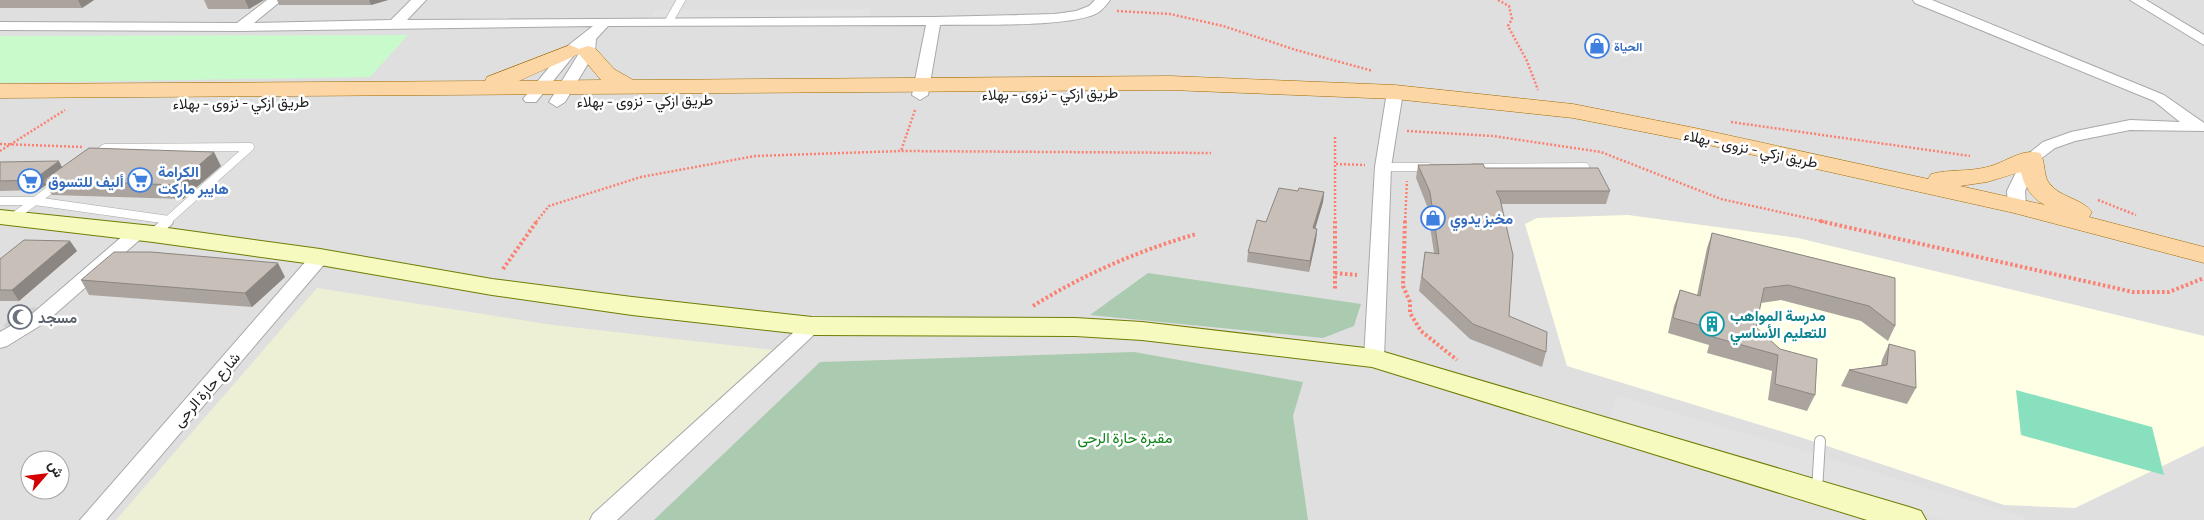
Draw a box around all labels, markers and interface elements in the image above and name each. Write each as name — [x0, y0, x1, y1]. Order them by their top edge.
shop icon: الحياة — [1584, 33, 1610, 59]
place label: الحياة — [1614, 39, 1642, 54]
street label: طريق ازكي - نزوى - بهلاء — [982, 83, 1119, 108]
street label: طريق ازكي - نزوى - بهلاء — [577, 90, 714, 115]
street label: طريق ازكي - نزوى - بهلاء — [173, 92, 310, 117]
street label: طريق ازكي - نزوى - بهلاء — [1681, 125, 1820, 176]
place label: الكرامة هايبر ماركت — [158, 162, 229, 198]
supermarket icon: الكرامة هايبر ماركت — [127, 167, 153, 193]
supermarket icon: أليف للتسوق — [17, 168, 43, 194]
place label: أليف للتسوق — [48, 172, 124, 191]
shop icon: مخبز يدوي — [1420, 205, 1446, 231]
place label: مخبز يدوي — [1450, 209, 1513, 232]
mosque icon: مسجد — [7, 304, 33, 330]
place label: مدرسة المواهب للتعليم الأساسي — [1730, 306, 1827, 346]
place label: مسجد — [38, 308, 77, 327]
building icon: مدرسة المواهب للتعليم الأساسي — [1699, 311, 1725, 337]
street label: شارع حارة الرحى — [169, 348, 246, 432]
park label: مقبرة حارة الرحى — [1077, 428, 1173, 448]
north arrow — [20, 450, 70, 500]
text: ش — [45, 457, 68, 481]

